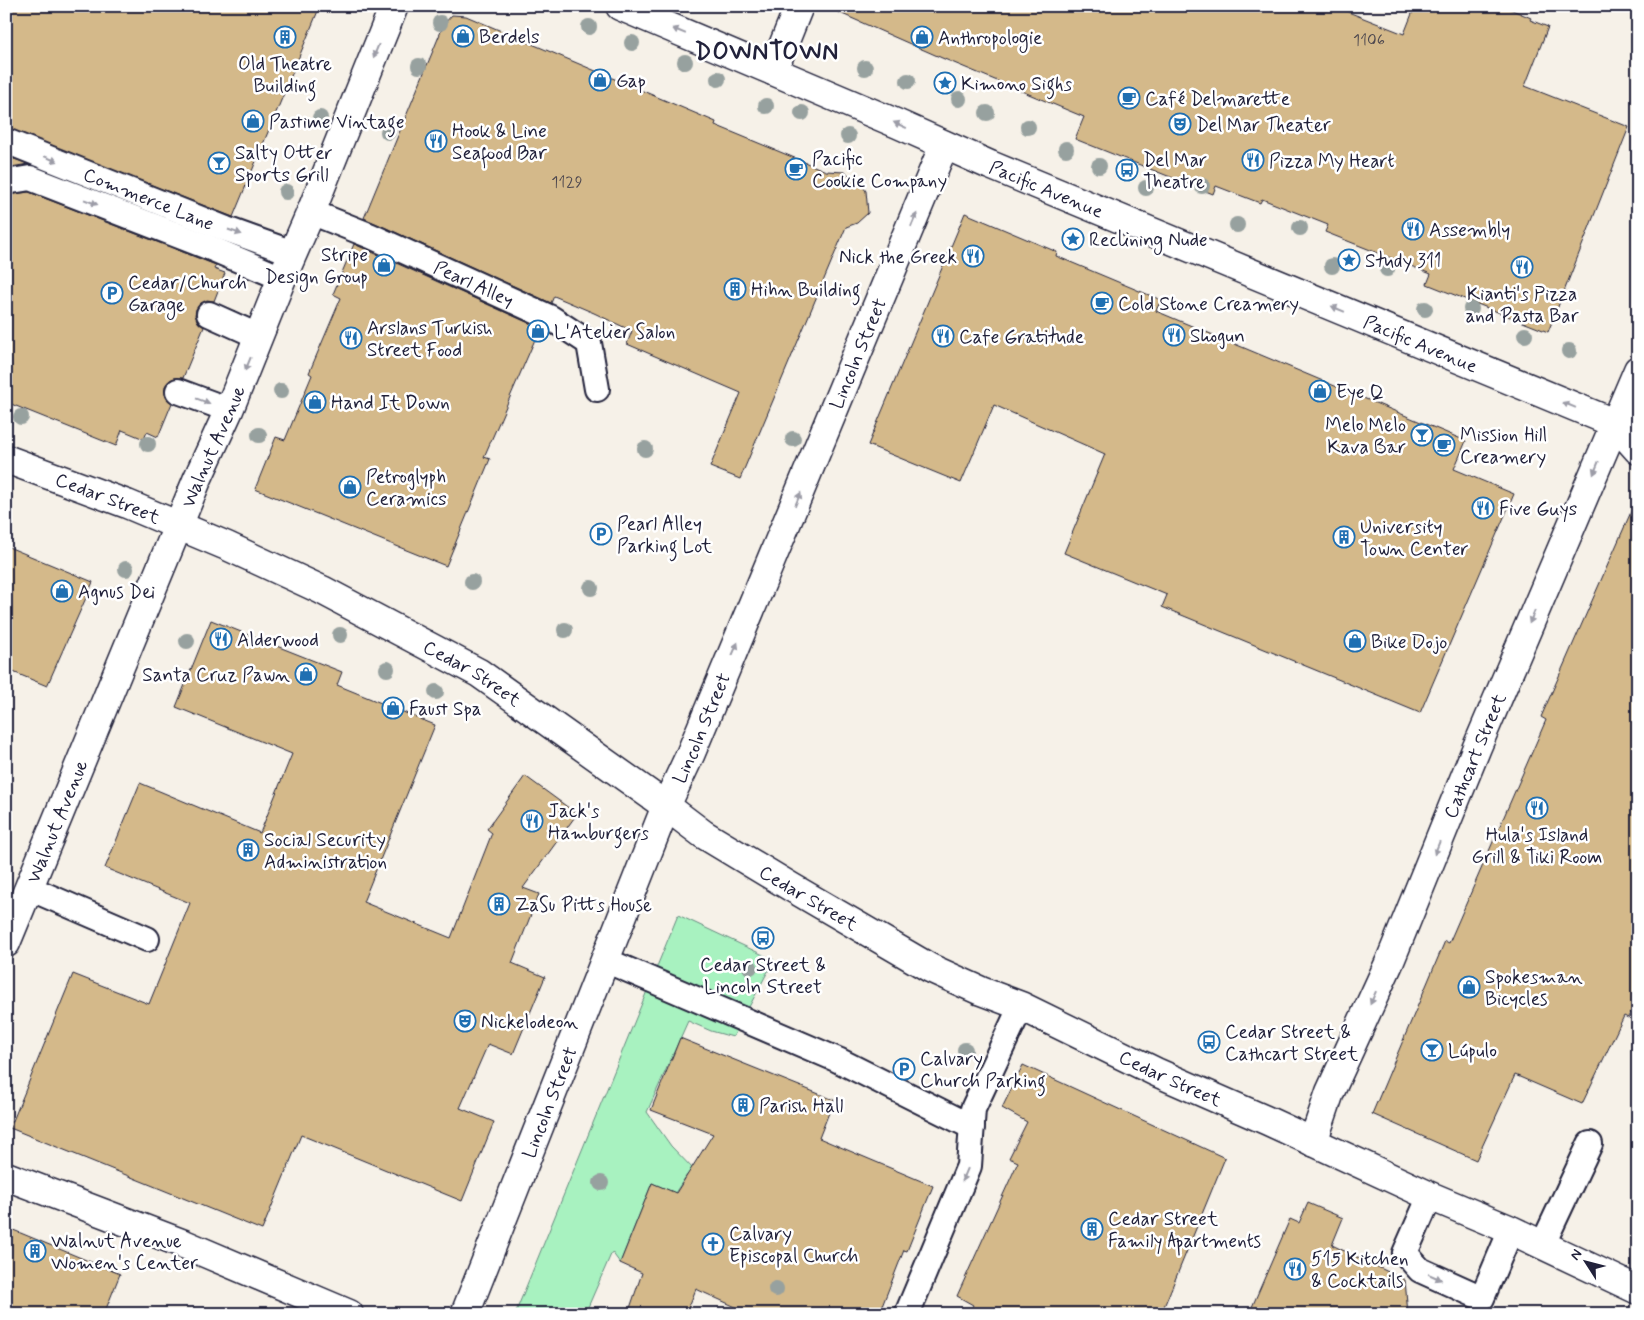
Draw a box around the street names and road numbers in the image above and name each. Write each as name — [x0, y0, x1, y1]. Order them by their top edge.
street label: Pacific Avenue — [985, 155, 1107, 224]
street label: Commerce Lane — [79, 162, 217, 237]
street label: Pearl Alley — [430, 255, 517, 313]
street label: Lincoln Street — [825, 294, 893, 413]
street label: Pacific Avenue — [1360, 310, 1481, 379]
street label: Walnut Avenue — [176, 382, 252, 512]
street label: Cedar Street — [52, 467, 164, 530]
street label: Cedar Street — [419, 635, 526, 713]
street label: Lincoln Street — [667, 669, 737, 788]
street label: Cathcart Street — [1438, 690, 1513, 822]
street label: Walnut Avenue — [21, 756, 94, 887]
street label: Cedar Street — [754, 860, 862, 937]
street label: Lincoln Street — [517, 1043, 584, 1162]
street label: Cedar Street — [1114, 1045, 1225, 1113]

